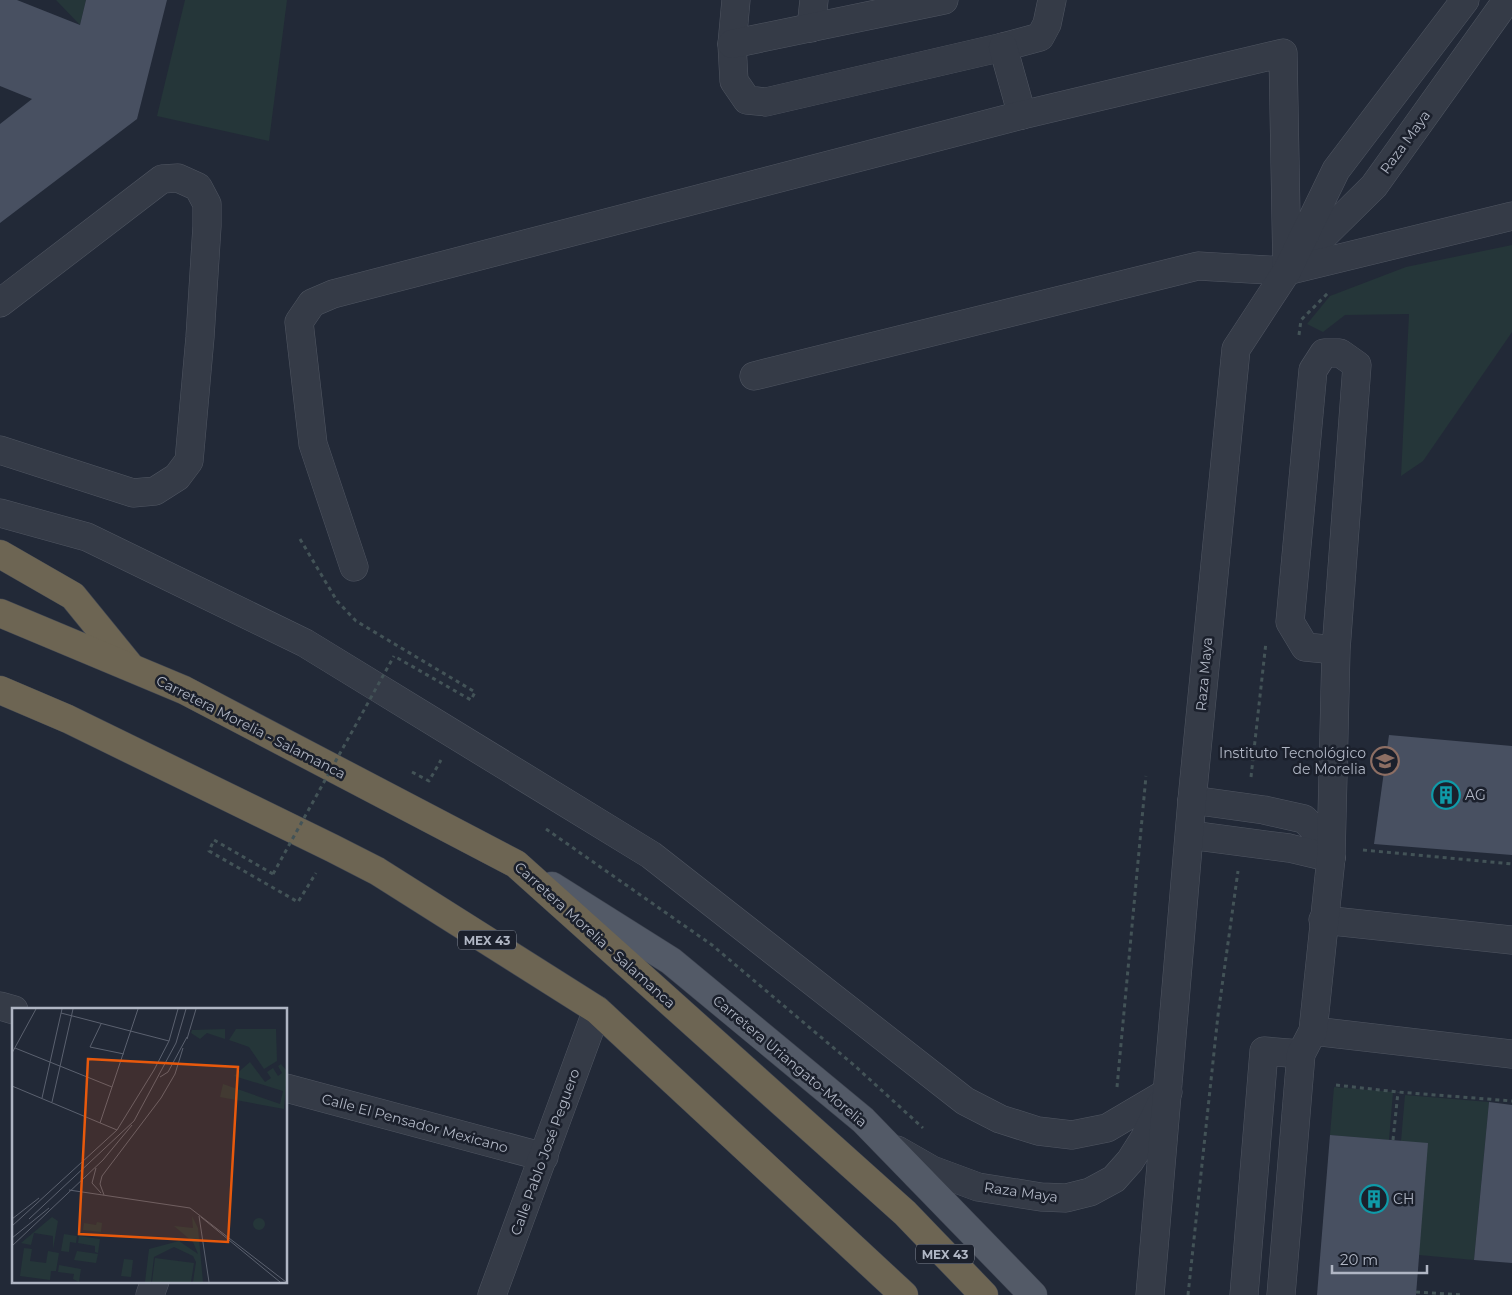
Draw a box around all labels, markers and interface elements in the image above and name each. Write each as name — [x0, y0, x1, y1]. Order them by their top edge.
street label: Raza Maya — [1376, 107, 1434, 177]
street label: Raza Maya — [1192, 636, 1216, 712]
street label: Carretera Morelia - Salamanca — [153, 671, 349, 783]
place label: Instituto Tecnológico de Morelia — [1219, 744, 1366, 778]
school or university icon: Instituto Tecnológico de Morelia — [1370, 746, 1400, 776]
building icon: AG — [1431, 780, 1461, 810]
place label: AG — [1465, 786, 1486, 804]
street label: Carretera Morelia - Salamanca — [511, 858, 679, 1012]
road number: MEX 43 — [458, 930, 516, 950]
street label: Carretera Uriangato-Morelia — [709, 991, 871, 1131]
inset map — [12, 1008, 288, 1282]
street label: Calle Pablo José Peguero — [506, 1066, 584, 1238]
street label: Calle El Pensador Mexicano — [320, 1089, 510, 1157]
street label: Raza Maya — [983, 1178, 1059, 1206]
building icon: CH — [1359, 1184, 1389, 1214]
place label: CH — [1393, 1190, 1414, 1208]
scale bar — [1332, 1242, 1427, 1274]
road number: MEX 43 — [916, 1244, 974, 1264]
text: 20 m — [1340, 1250, 1378, 1269]

